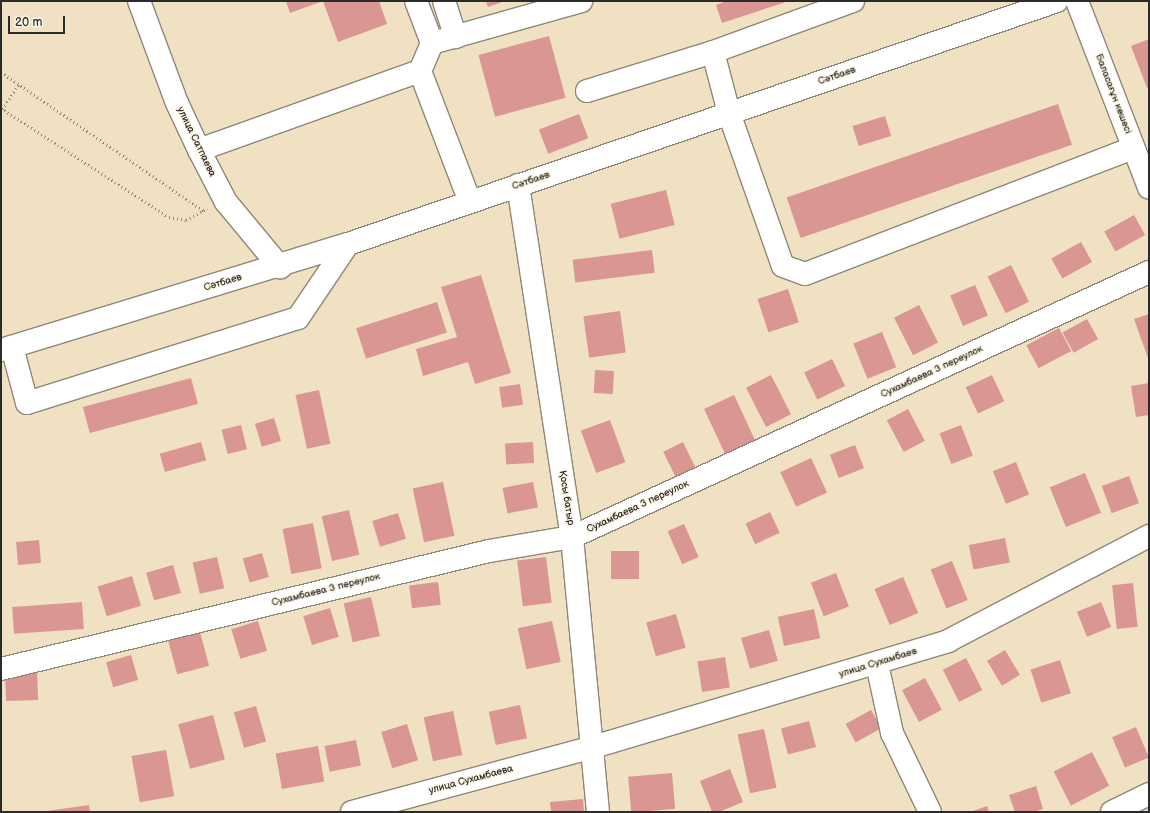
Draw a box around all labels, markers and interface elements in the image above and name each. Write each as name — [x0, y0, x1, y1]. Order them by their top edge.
scale bar — [10, 8, 67, 34]
text: 20 m — [15, 15, 42, 30]
street label: Баласағұн көшесі — [1092, 52, 1134, 136]
street label: Сәтбаев — [817, 64, 857, 88]
street label: улица Сатпаева — [174, 105, 218, 179]
street label: Сәтбаев — [511, 169, 551, 193]
street label: Сәтбаев — [203, 272, 243, 294]
street label: Сухамбаева 3 переулок — [879, 343, 985, 401]
street label: Қосы батыр — [556, 470, 576, 526]
street label: Сухамбаева 3 переулок — [585, 478, 691, 536]
street label: Сухамбаева 3 переулок — [271, 571, 381, 609]
street label: улица Сухамбаев — [838, 645, 918, 681]
street label: улица Сухамбаева — [428, 763, 514, 797]

